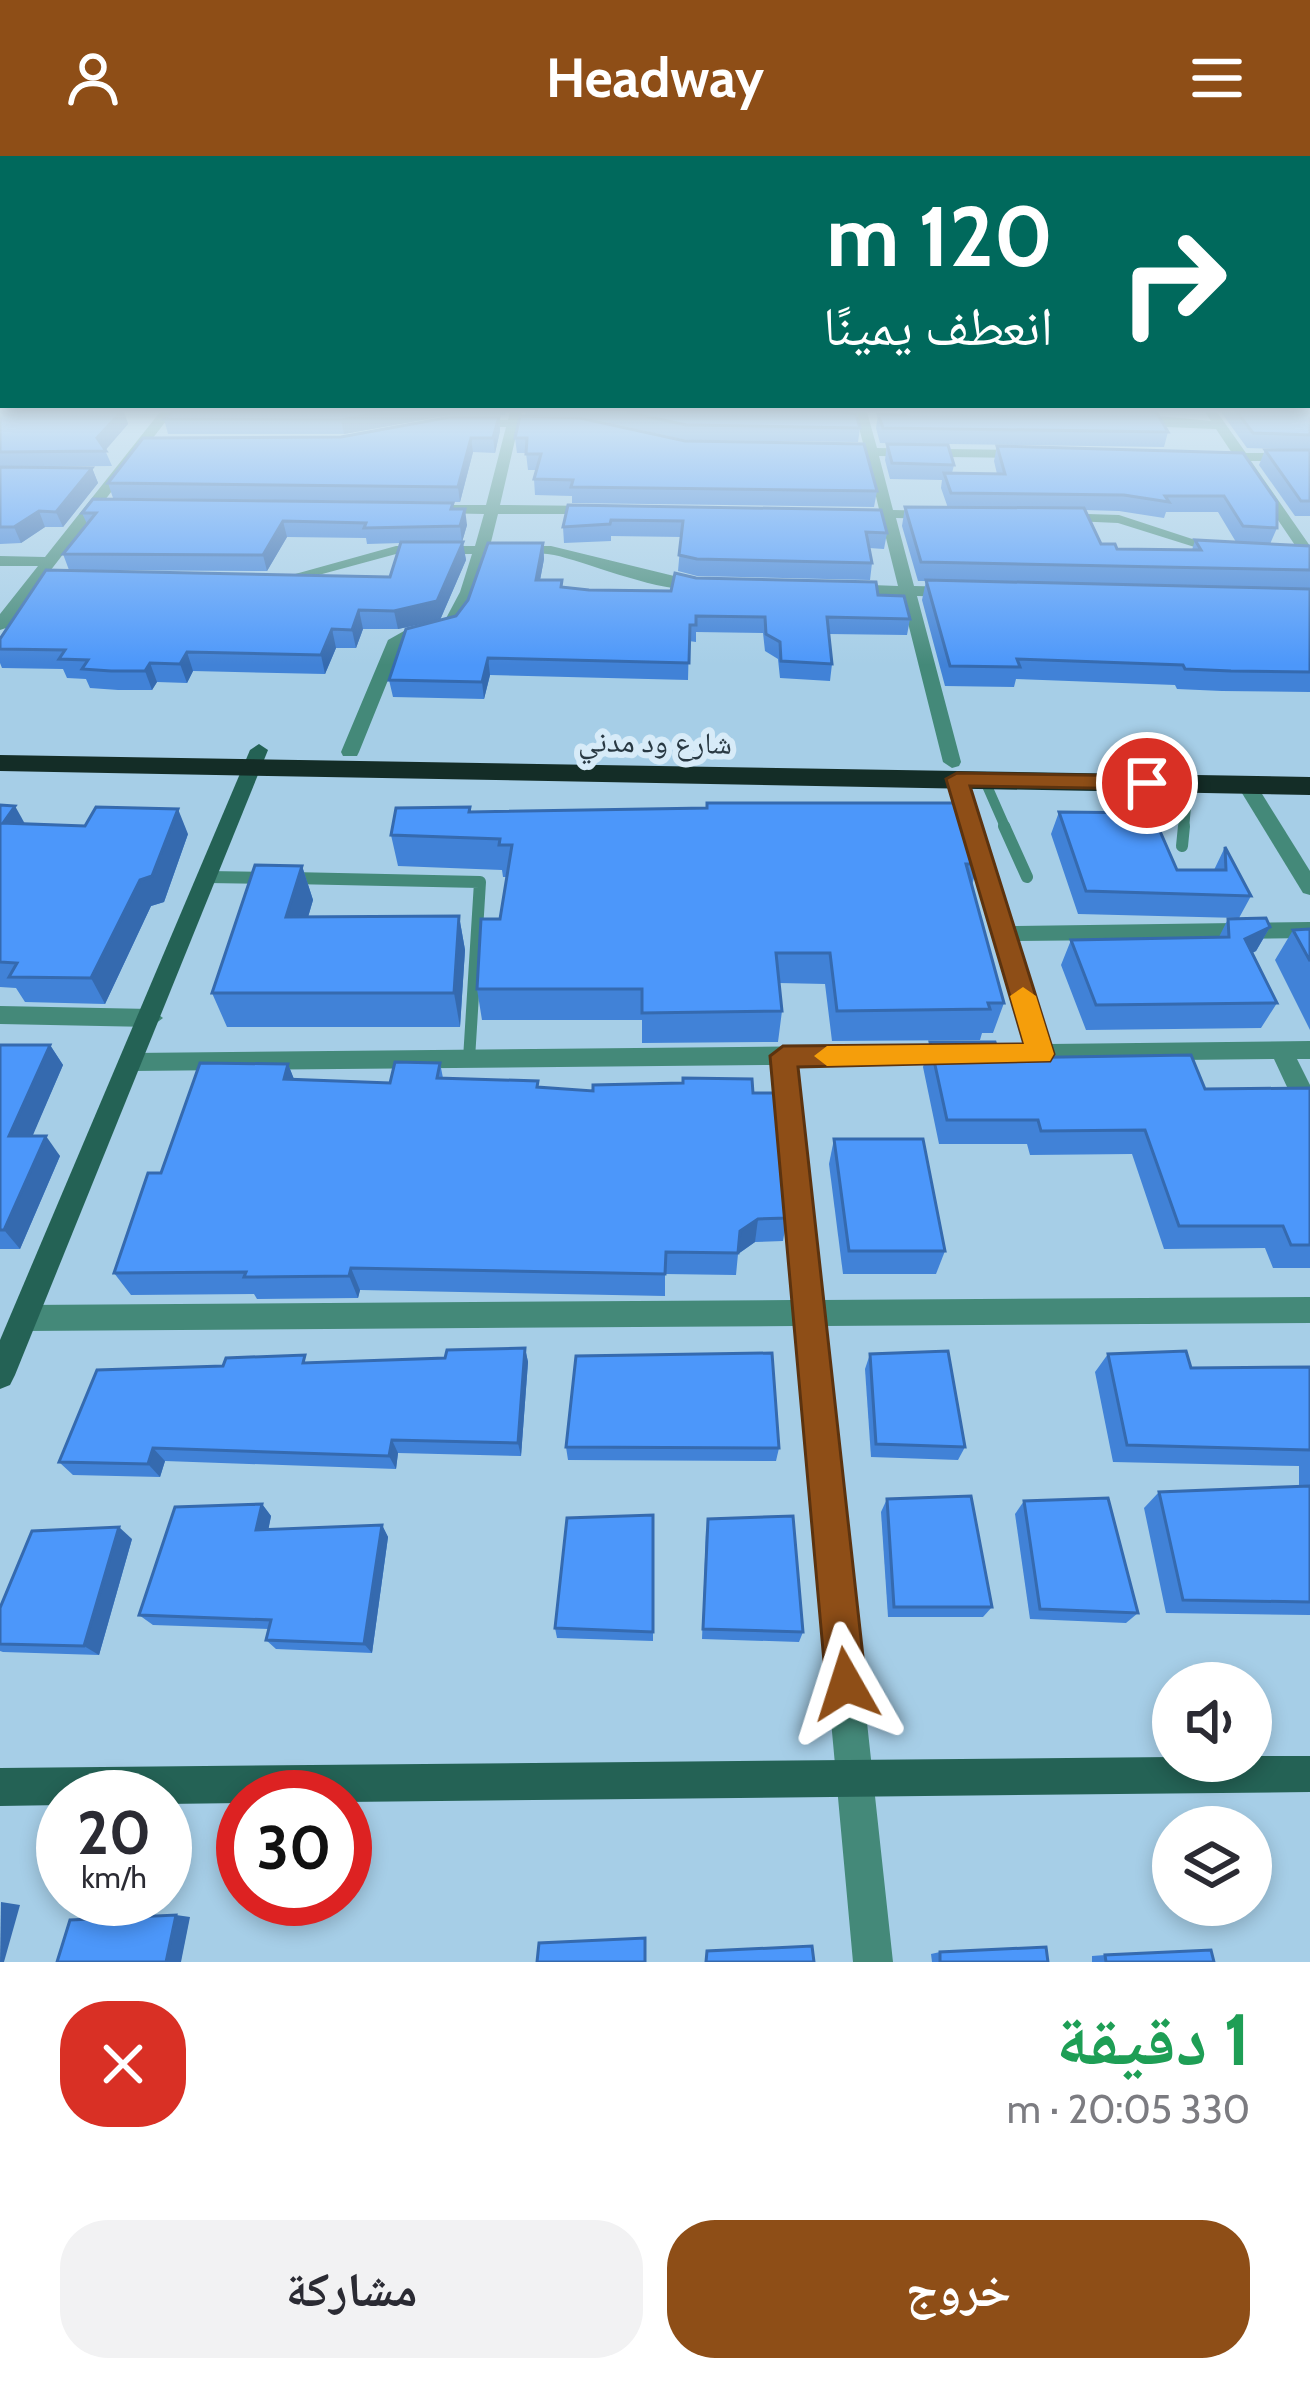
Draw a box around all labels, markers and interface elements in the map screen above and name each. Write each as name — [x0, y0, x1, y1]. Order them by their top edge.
icon: person — [60, 45, 126, 111]
text: Headway — [546, 45, 764, 111]
icon: menu — [1184, 45, 1250, 111]
text: 120 m — [826, 185, 1053, 287]
icon: right — [1095, 204, 1251, 360]
text: انعطف يمينًا — [823, 293, 1053, 359]
street label: شارع ود مدني — [578, 722, 732, 767]
pin — [1096, 732, 1198, 834]
icon: arrive — [1114, 750, 1180, 816]
position arrow — [783, 1621, 909, 1747]
map controls — [1152, 1662, 1272, 1926]
button: sound — [1152, 1662, 1272, 1782]
speed limit sign: 30 — [216, 1770, 372, 1926]
text: 20 — [77, 1796, 151, 1869]
button: layers — [1152, 1806, 1272, 1926]
text: km/h — [81, 1859, 147, 1896]
text: 1 دقيقة — [1056, 1996, 1250, 2083]
button: close — [60, 2001, 186, 2127]
text: 330 m · 20:05 — [1007, 2085, 1250, 2133]
button: مشاركة — [60, 2220, 643, 2358]
button: خروج — [667, 2220, 1250, 2358]

